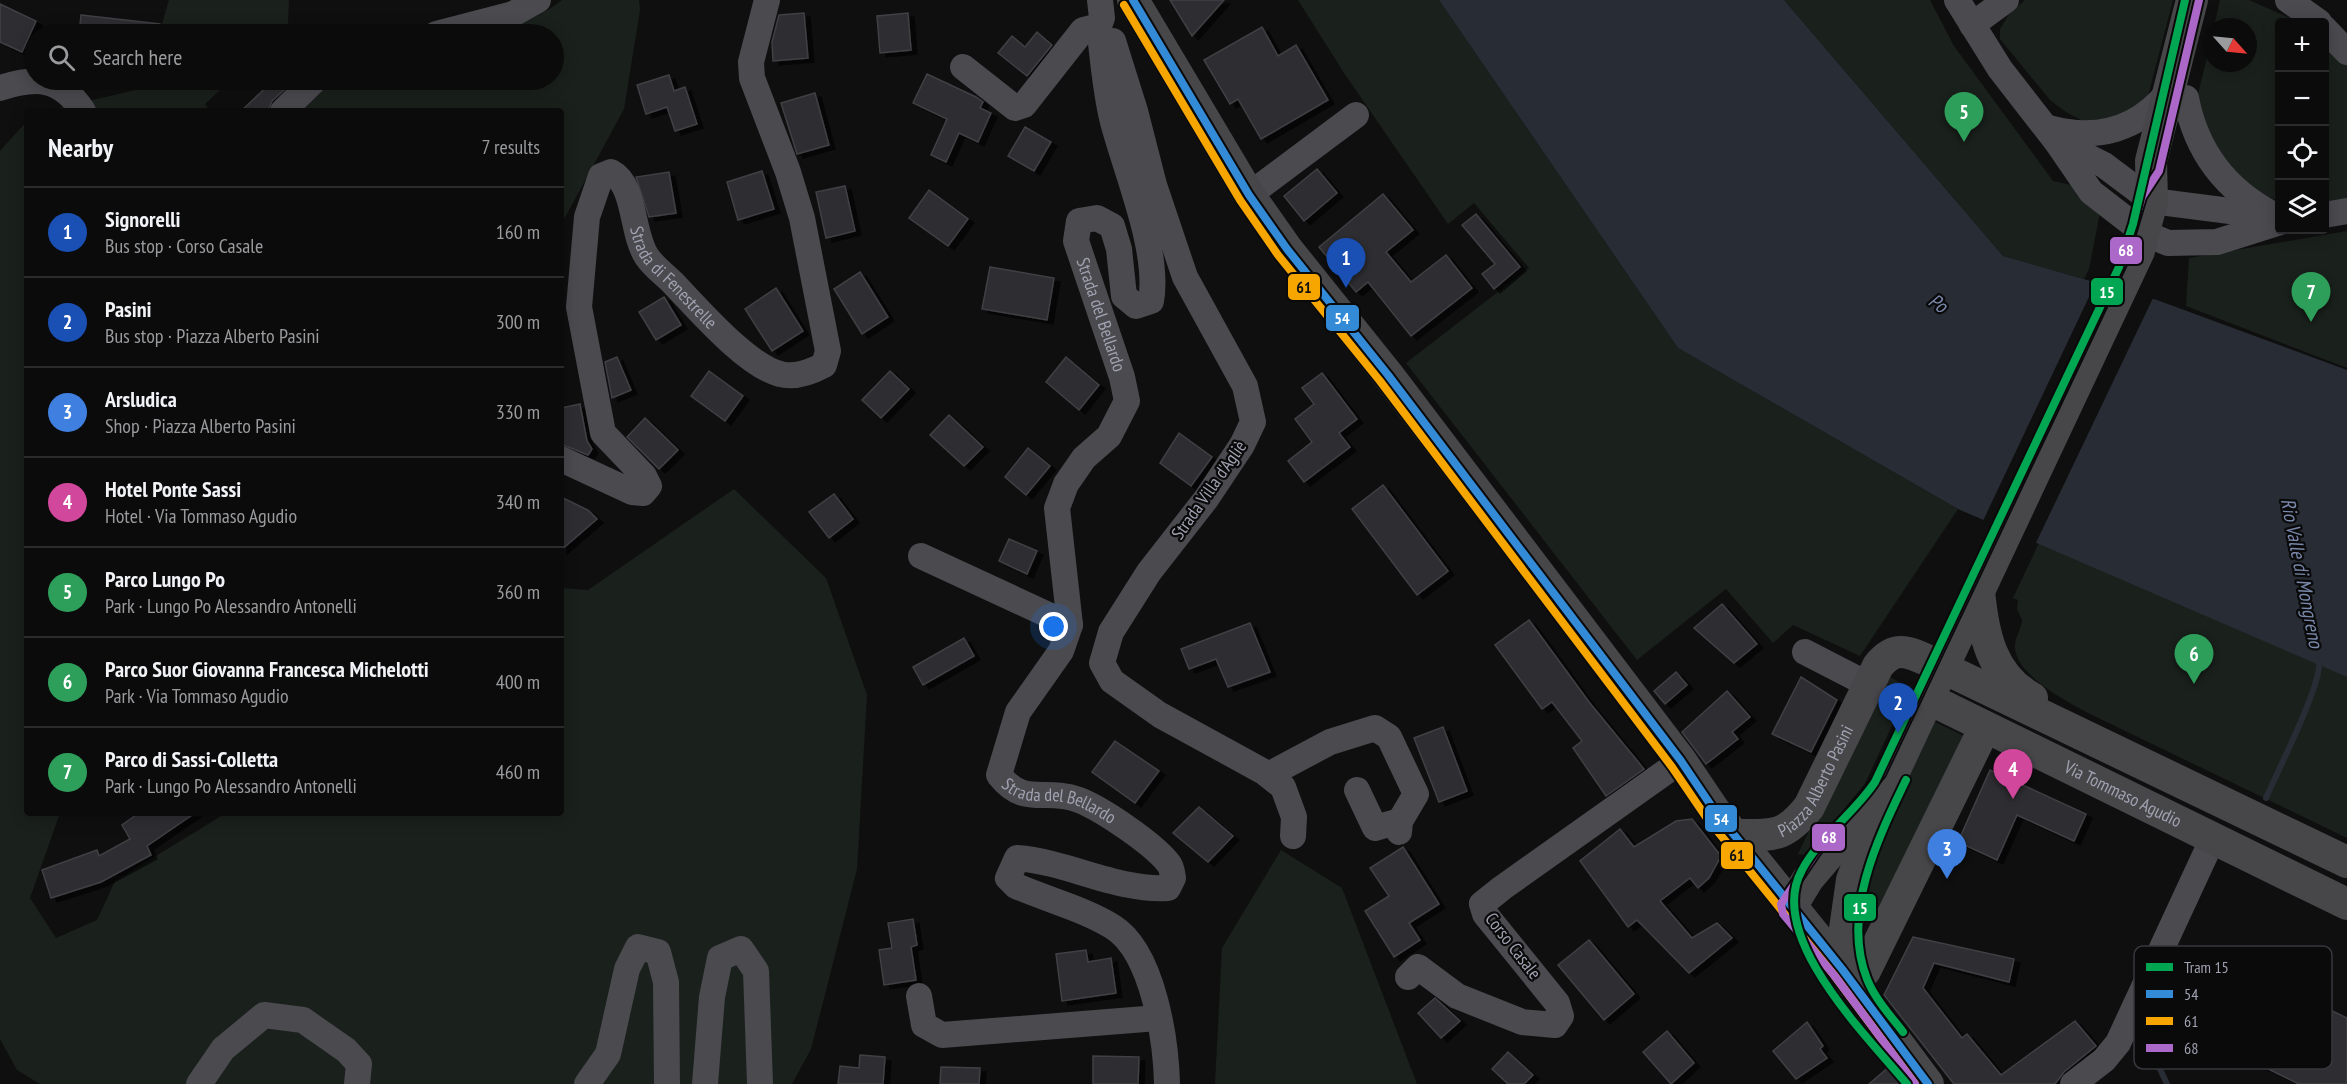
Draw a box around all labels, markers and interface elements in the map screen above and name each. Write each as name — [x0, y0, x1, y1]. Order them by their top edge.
north arrow — [2203, 18, 2257, 72]
map controls — [2275, 18, 2329, 234]
button: + — [2275, 18, 2329, 72]
search box — [24, 24, 564, 90]
icon: search — [45, 41, 78, 74]
text: Search here — [93, 43, 182, 71]
button: − — [2275, 72, 2329, 126]
pin: 5 — [1944, 92, 1984, 142]
button: locate — [2275, 126, 2329, 180]
text: Nearby — [48, 131, 113, 164]
text: 7 results — [482, 134, 540, 160]
button: layers — [2275, 180, 2329, 234]
text: Signorelli — [105, 205, 181, 233]
text: 1 — [63, 219, 72, 245]
text: 160 m — [496, 219, 540, 245]
street label: Strada di Fenestrelle — [625, 224, 722, 334]
text: Bus stop · Corso Casale — [105, 233, 263, 259]
line badge: 68 — [2109, 236, 2143, 265]
pin: 1 — [1326, 238, 1366, 288]
text: 68 — [2118, 240, 2134, 260]
street label: Strada del Bellardo — [1071, 254, 1131, 375]
pin: 7 — [2292, 272, 2330, 322]
line badge: 61 — [1287, 273, 1321, 301]
text: 61 — [1296, 277, 1312, 297]
line badge: 15 — [2090, 277, 2124, 306]
text: 15 — [2099, 282, 2115, 302]
water label: Po — [1924, 287, 1954, 319]
text: Pasini — [105, 295, 152, 323]
line badge: 54 — [1325, 304, 1360, 332]
text: 54 — [1334, 308, 1350, 328]
text: 2 — [63, 309, 72, 335]
text: 300 m — [496, 309, 540, 335]
text: Bus stop · Piazza Alberto Pasini — [105, 323, 320, 349]
text: Arsludica — [105, 385, 177, 413]
text: 3 — [63, 399, 72, 425]
text: 330 m — [496, 399, 540, 425]
text: Shop · Piazza Alberto Pasini — [105, 413, 296, 439]
street label: Strada Villa d'Agliè — [1166, 436, 1251, 544]
text: Hotel Ponte Sassi — [105, 475, 241, 503]
text: 4 — [63, 489, 72, 515]
text: 340 m — [496, 489, 540, 515]
water label: Rio Valle di Mongreno — [2275, 496, 2330, 651]
text: Hotel · Via Tommaso Agudio — [105, 503, 297, 529]
text: Parco Lungo Po — [105, 565, 225, 593]
text: 5 — [63, 579, 72, 605]
text: 360 m — [496, 579, 540, 605]
text: Park · Lungo Po Alessandro Antonelli — [105, 593, 357, 619]
your location — [1039, 612, 1068, 641]
pin: 6 — [2174, 634, 2214, 684]
text: Parco Suor Giovanna Francesca Michelotti — [105, 655, 429, 683]
text: 6 — [63, 669, 72, 695]
text: 400 m — [496, 669, 540, 695]
text: Park · Via Tommaso Agudio — [105, 683, 289, 709]
pin: 2 — [1878, 684, 1918, 733]
street label: Piazza Alberto Pasini — [1774, 721, 1858, 842]
text: Parco di Sassi-Colletta — [105, 745, 278, 773]
pin: 4 — [1994, 750, 2032, 799]
street label: Via Tommaso Agudio — [2060, 755, 2186, 832]
text: 7 — [63, 759, 72, 785]
text: 460 m — [496, 759, 540, 785]
text: Park · Lungo Po Alessandro Antonelli — [105, 773, 357, 799]
street label: Strada del Bellardo — [997, 773, 1121, 829]
line badge: 54 — [1704, 804, 1738, 833]
text: 54 — [1713, 809, 1729, 829]
line badge: 68 — [1811, 823, 1846, 852]
text: 68 — [1821, 827, 1837, 847]
pin: 3 — [1928, 830, 1966, 879]
line badge: 61 — [1720, 841, 1754, 870]
text: 61 — [1729, 845, 1745, 865]
line badge: 15 — [1843, 893, 1877, 922]
text: 15 — [1852, 898, 1868, 918]
street label: Corso Casale — [1480, 908, 1547, 984]
legend — [2134, 946, 2332, 1069]
text: Tram 15 — [2184, 957, 2229, 977]
text: 54 — [2184, 984, 2198, 1004]
text: 61 — [2184, 1011, 2198, 1031]
text: 68 — [2184, 1038, 2198, 1058]

